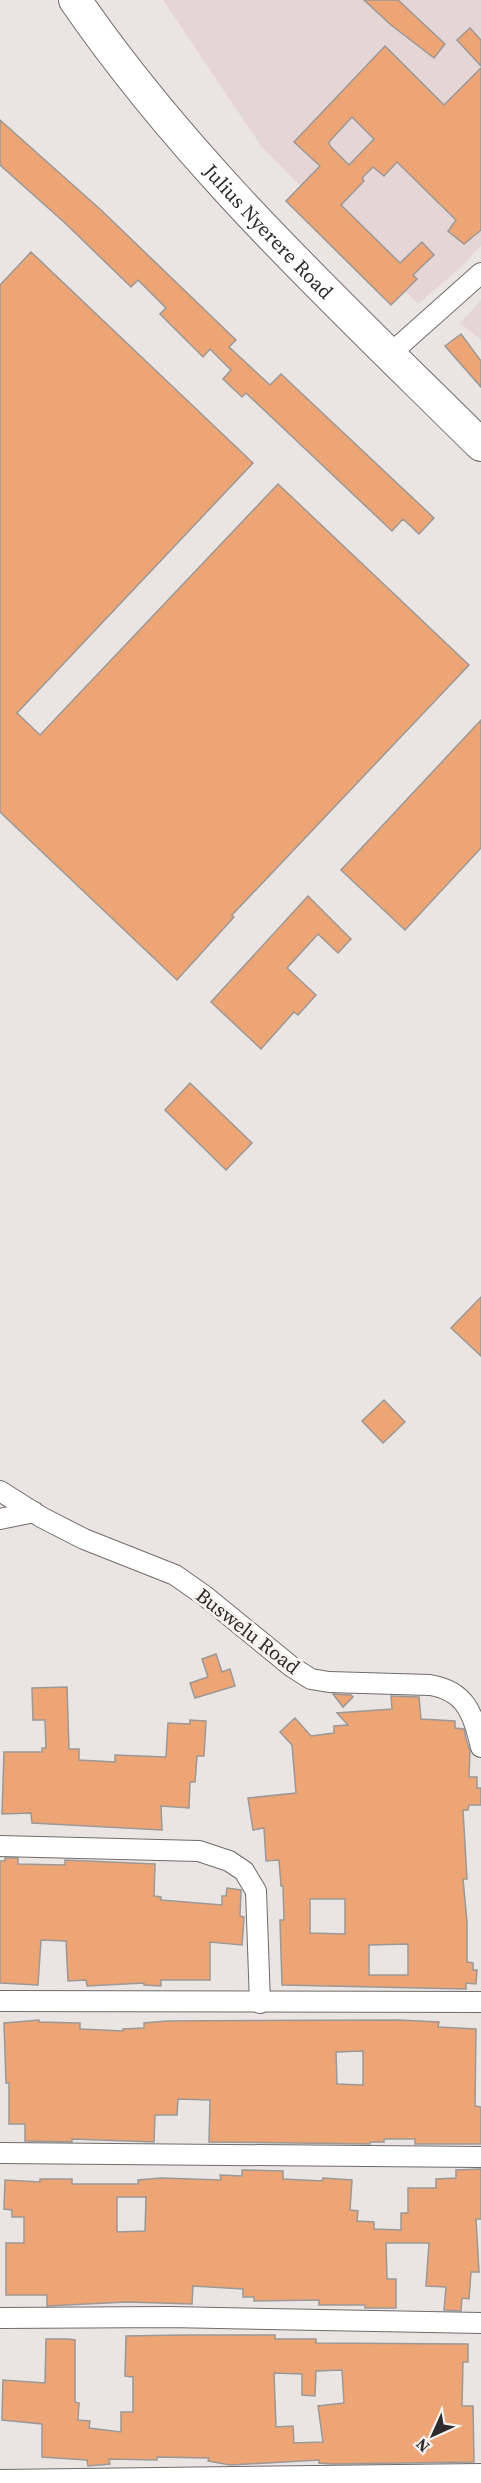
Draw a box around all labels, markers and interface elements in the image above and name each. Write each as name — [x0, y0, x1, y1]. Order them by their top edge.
street label: Julius Nyerere Road — [197, 157, 340, 306]
street label: Buswelu Road — [190, 1582, 306, 1681]
north arrow — [403, 2405, 463, 2465]
text: N — [410, 2433, 434, 2458]

